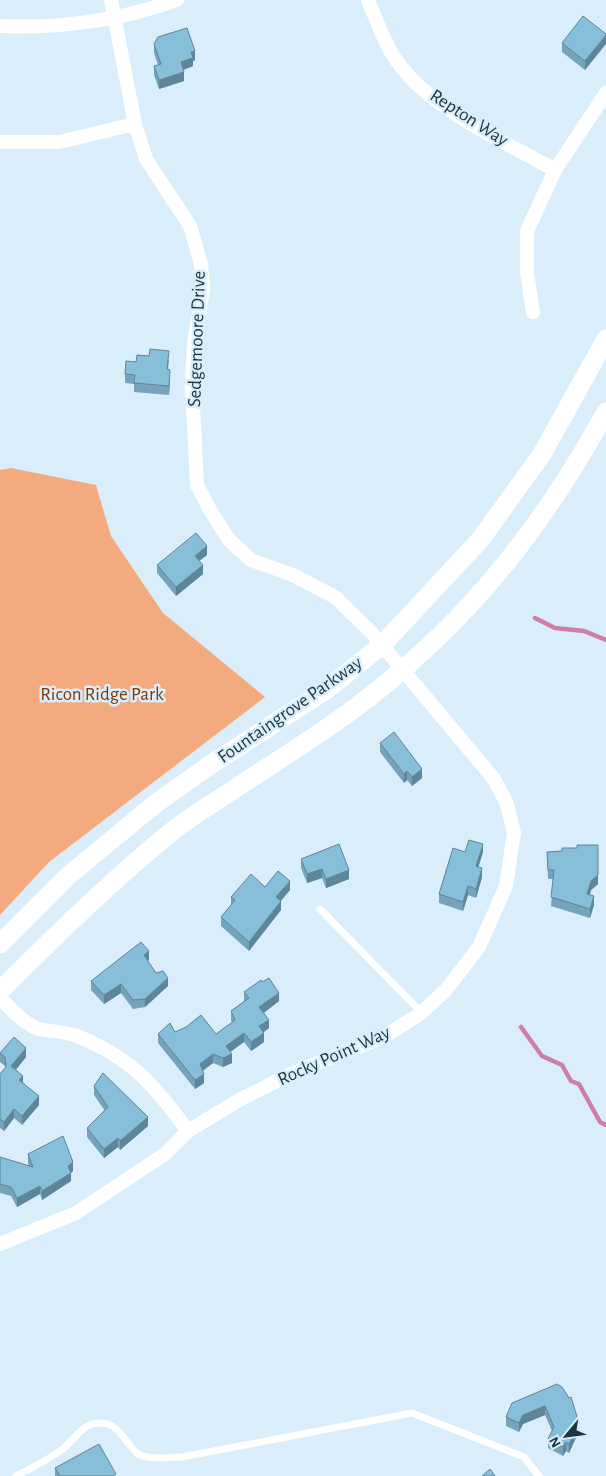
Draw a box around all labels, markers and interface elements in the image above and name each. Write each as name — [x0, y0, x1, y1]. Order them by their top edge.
street label: Repton Way — [427, 86, 511, 150]
street label: Sedgemoore Drive — [185, 271, 209, 407]
street label: Fountaingrove Parkway — [214, 653, 366, 767]
park label: Ricon Ridge Park — [40, 685, 164, 704]
street label: Rocky Point Way — [275, 1023, 393, 1089]
north arrow — [541, 1411, 591, 1461]
text: N — [547, 1434, 564, 1449]

